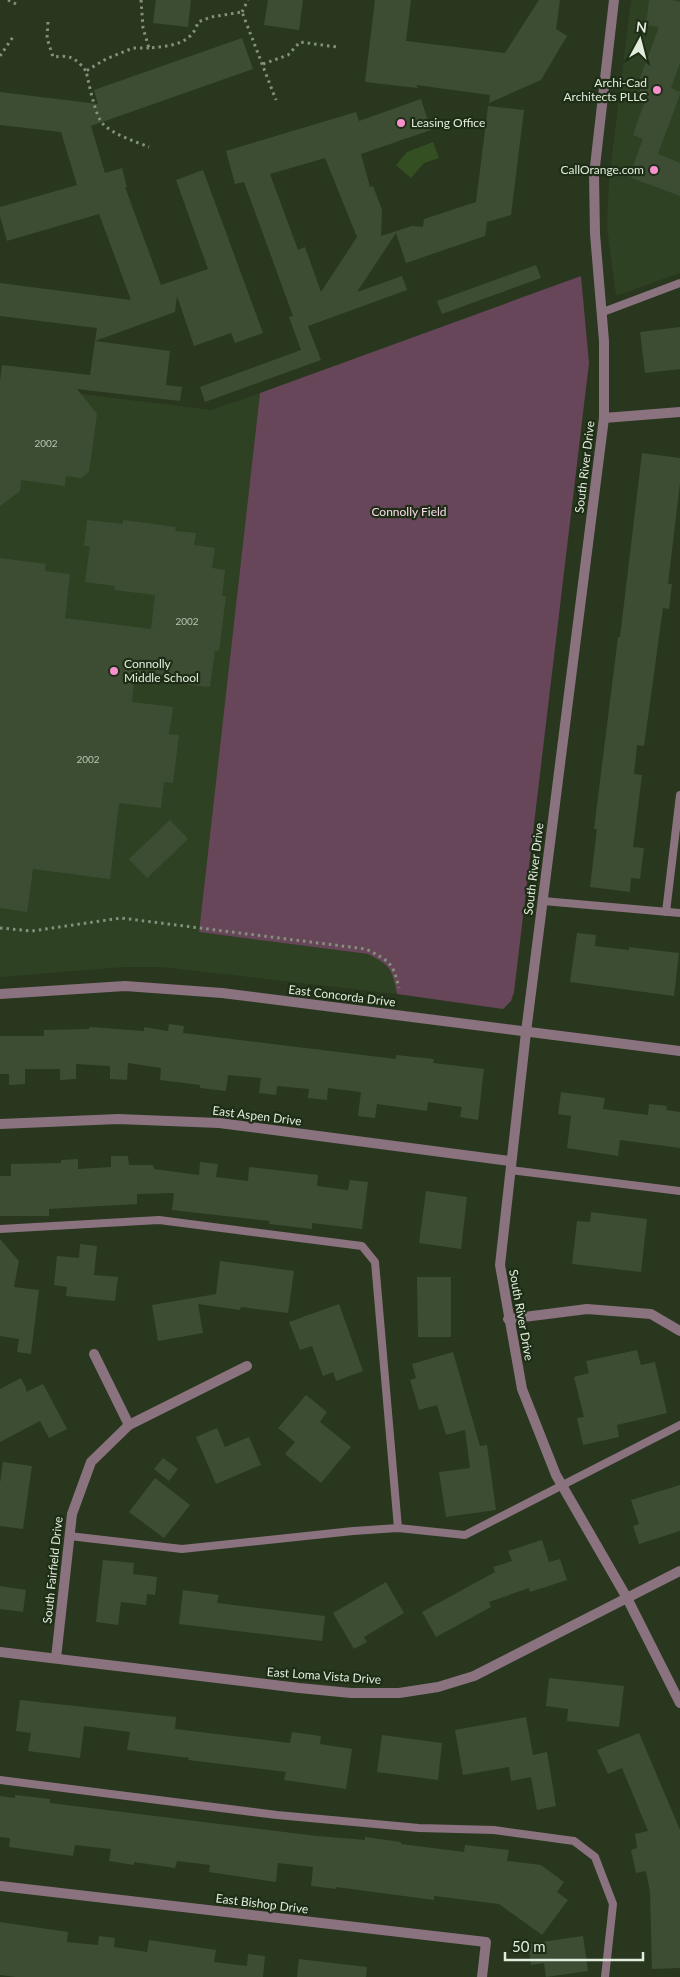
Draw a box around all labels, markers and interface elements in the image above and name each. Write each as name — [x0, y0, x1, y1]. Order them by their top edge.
north arrow — [615, 15, 665, 65]
text: N — [635, 18, 648, 36]
place label: Archi-Cad Architects PLLC — [563, 75, 647, 104]
marker: Archi-Cad Architects PLLC — [651, 84, 663, 96]
place label: Leasing Office — [411, 115, 485, 130]
marker: Leasing Office — [395, 117, 407, 129]
place label: CallOrange.com — [560, 162, 644, 177]
marker: CallOrange.com — [648, 164, 660, 176]
street label: South River Drive — [571, 420, 598, 514]
house number: 2002 — [34, 437, 58, 449]
park label: Connolly Field — [371, 504, 447, 519]
house number: 2002 — [175, 615, 199, 627]
place label: Connolly Middle School — [124, 656, 199, 685]
marker: Connolly Middle School — [108, 665, 120, 677]
house number: 2002 — [76, 753, 100, 765]
street label: South River Drive — [520, 822, 547, 916]
street label: East Concorda Drive — [288, 981, 396, 1010]
street label: East Aspen Drive — [212, 1103, 303, 1128]
street label: South River Drive — [506, 1268, 537, 1362]
street label: South Fairfield Drive — [39, 1516, 66, 1624]
street label: East Loma Vista Drive — [266, 1664, 382, 1687]
street label: East Bishop Drive — [215, 1890, 309, 1917]
scale bar — [505, 1930, 642, 1962]
text: 50 m — [512, 1937, 546, 1955]

